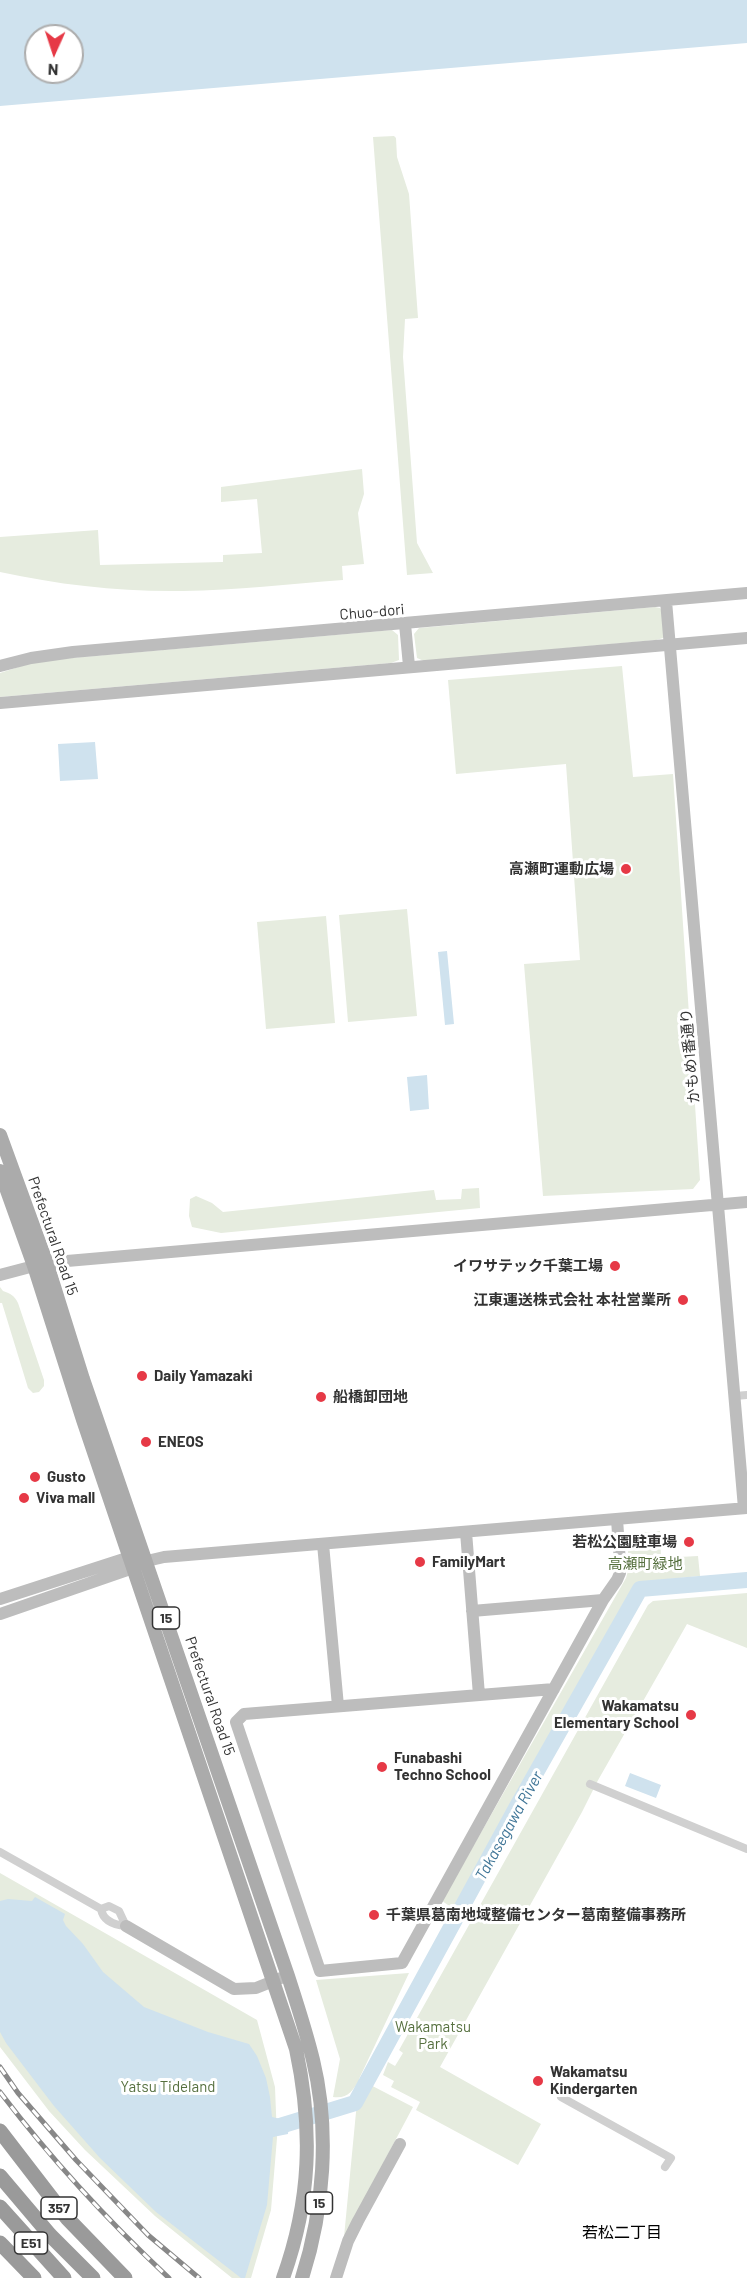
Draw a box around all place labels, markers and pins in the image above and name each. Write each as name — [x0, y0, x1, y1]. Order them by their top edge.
place label: 高瀬町運動広場 — [509, 860, 614, 878]
marker: 高瀬町運動広場 — [619, 862, 633, 876]
place label: イワサテック千葉工場 — [453, 1257, 603, 1275]
marker: イワサテック千葉工場 — [608, 1259, 622, 1273]
place label: 江東運送株式会社 本社営業所 — [473, 1291, 671, 1309]
marker: 江東運送株式会社 本社営業所 — [676, 1293, 690, 1307]
place label: Daily Yamazaki — [154, 1367, 252, 1385]
marker: Daily Yamazaki — [135, 1369, 149, 1383]
place label: 船橋卸団地 — [333, 1388, 408, 1406]
marker: 船橋卸団地 — [314, 1390, 328, 1404]
place label: ENEOS — [158, 1433, 204, 1451]
marker: ENEOS — [139, 1435, 153, 1449]
place label: Gusto — [47, 1468, 86, 1486]
marker: Gusto — [28, 1470, 42, 1484]
place label: Viva mall — [36, 1489, 95, 1507]
marker: Viva mall — [17, 1491, 31, 1505]
place label: 若松公園駐車場 — [572, 1533, 677, 1551]
marker: 若松公園駐車場 — [682, 1535, 696, 1549]
place label: FamilyMart — [432, 1553, 505, 1571]
marker: FamilyMart — [413, 1555, 427, 1569]
place label: Wakamatsu Elementary School — [554, 1697, 679, 1732]
marker: Wakamatsu Elementary School — [684, 1708, 698, 1722]
place label: Funabashi Techno School — [394, 1749, 491, 1784]
marker: Funabashi Techno School — [375, 1760, 389, 1774]
place label: 千葉県葛南地域整備センター葛南整備事務所 — [386, 1906, 686, 1924]
marker: 千葉県葛南地域整備センター葛南整備事務所 — [367, 1908, 381, 1922]
place label: Wakamatsu Kindergarten — [550, 2063, 638, 2098]
marker: Wakamatsu Kindergarten — [531, 2074, 545, 2088]

